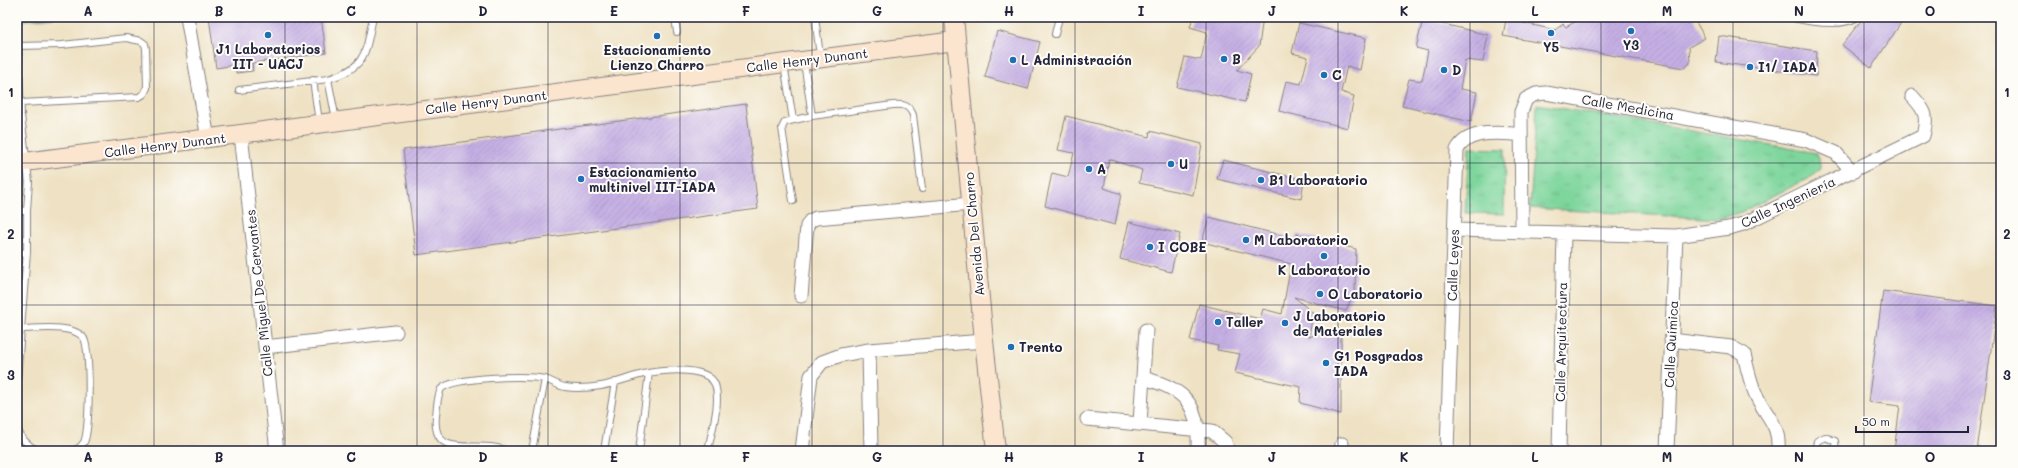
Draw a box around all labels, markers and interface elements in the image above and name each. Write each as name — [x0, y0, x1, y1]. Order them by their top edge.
text: A — [83, 2, 93, 19]
text: B — [215, 2, 224, 19]
text: C — [346, 2, 356, 19]
text: D — [478, 2, 488, 19]
text: E — [610, 2, 618, 19]
text: F — [742, 2, 750, 19]
text: G — [872, 2, 882, 19]
text: H — [1004, 2, 1014, 19]
text: I — [1138, 2, 1145, 19]
text: J — [1268, 2, 1276, 19]
text: K — [1400, 2, 1409, 19]
text: L — [1531, 2, 1539, 19]
text: M — [1662, 2, 1672, 19]
text: N — [1794, 2, 1804, 19]
text: O — [1925, 2, 1935, 19]
marker: Y3 — [1626, 26, 1636, 36]
marker: Y5 — [1546, 28, 1556, 38]
marker: J1 Laboratorios IIT - UACJ — [263, 30, 273, 40]
marker: Estacionamiento Lienzo Charro — [652, 31, 662, 41]
place label: Y3 — [1623, 36, 1639, 53]
place label: Y5 — [1543, 38, 1559, 55]
place label: J1 Laboratorios IIT - UACJ — [216, 40, 320, 72]
place label: Estacionamiento Lienzo Charro — [603, 41, 711, 73]
street label: Calle Henry Dunant — [745, 44, 869, 75]
place label: B — [1232, 50, 1241, 67]
place label: L Administración — [1021, 51, 1132, 68]
marker: B — [1219, 54, 1229, 64]
marker: L Administración — [1008, 55, 1018, 65]
place label: I1/ IADA — [1758, 58, 1817, 75]
place label: D — [1452, 61, 1461, 78]
marker: I1/ IADA — [1745, 62, 1755, 72]
marker: D — [1439, 65, 1449, 75]
place label: C — [1332, 66, 1342, 83]
marker: C — [1319, 70, 1329, 80]
text: 1 — [8, 83, 14, 100]
text: 1 — [2004, 83, 2010, 100]
street label: Calle Henry Dunant — [424, 86, 548, 117]
street label: Calle Medicina — [1580, 90, 1676, 123]
street label: Calle Henry Dunant — [103, 129, 227, 160]
place label: U — [1179, 155, 1188, 172]
marker: U — [1166, 159, 1176, 169]
place label: A — [1097, 160, 1106, 177]
place label: Estacionamiento multinivel IIT-IADA — [589, 163, 716, 195]
marker: A — [1084, 164, 1094, 174]
street label: Avenida Del Charro — [960, 171, 987, 297]
place label: B1 Laboratorio — [1269, 171, 1367, 188]
street label: Calle Ingeniería — [1738, 172, 1838, 231]
marker: Estacionamiento multinivel IIT-IADA — [576, 174, 586, 184]
marker: B1 Laboratorio — [1256, 175, 1266, 185]
street label: Calle Miguel De Cervantes — [241, 209, 276, 377]
text: 2 — [7, 225, 15, 242]
text: 2 — [2003, 225, 2011, 242]
street label: Calle Leyes — [1443, 229, 1462, 301]
place label: M Laboratorio — [1254, 231, 1348, 248]
marker: M Laboratorio — [1241, 235, 1251, 245]
place label: I COBE — [1158, 238, 1207, 255]
marker: I COBE — [1145, 242, 1155, 252]
marker: K Laboratorio — [1319, 251, 1329, 261]
place label: K Laboratorio — [1278, 261, 1370, 278]
street label: Calle Arquitectura — [1551, 282, 1570, 402]
place label: O Laboratorio — [1328, 285, 1423, 302]
marker: O Laboratorio — [1315, 289, 1325, 299]
street label: Calle Química — [1660, 300, 1681, 388]
place label: J Laboratorio de Materiales — [1293, 307, 1386, 339]
place label: Taller — [1226, 313, 1263, 330]
marker: Taller — [1213, 317, 1223, 327]
marker: J Laboratorio de Materiales — [1280, 318, 1290, 328]
place label: Trento — [1019, 338, 1062, 355]
marker: Trento — [1006, 342, 1016, 352]
place label: G1 Posgrados IADA — [1334, 347, 1423, 379]
marker: G1 Posgrados IADA — [1321, 358, 1331, 368]
text: 3 — [7, 366, 15, 383]
text: 3 — [2003, 366, 2011, 383]
scale bar — [1856, 408, 1968, 434]
text: 50 m — [1862, 413, 1890, 429]
text: A — [83, 448, 93, 465]
text: B — [215, 448, 224, 465]
text: C — [346, 448, 356, 465]
text: D — [478, 448, 488, 465]
text: E — [610, 448, 618, 465]
text: F — [742, 448, 750, 465]
text: G — [872, 448, 882, 465]
text: H — [1004, 448, 1014, 465]
text: I — [1138, 448, 1145, 465]
text: J — [1268, 448, 1276, 465]
text: K — [1400, 448, 1409, 465]
text: L — [1531, 448, 1539, 465]
text: M — [1662, 448, 1672, 465]
text: N — [1794, 448, 1804, 465]
text: O — [1925, 448, 1935, 465]

